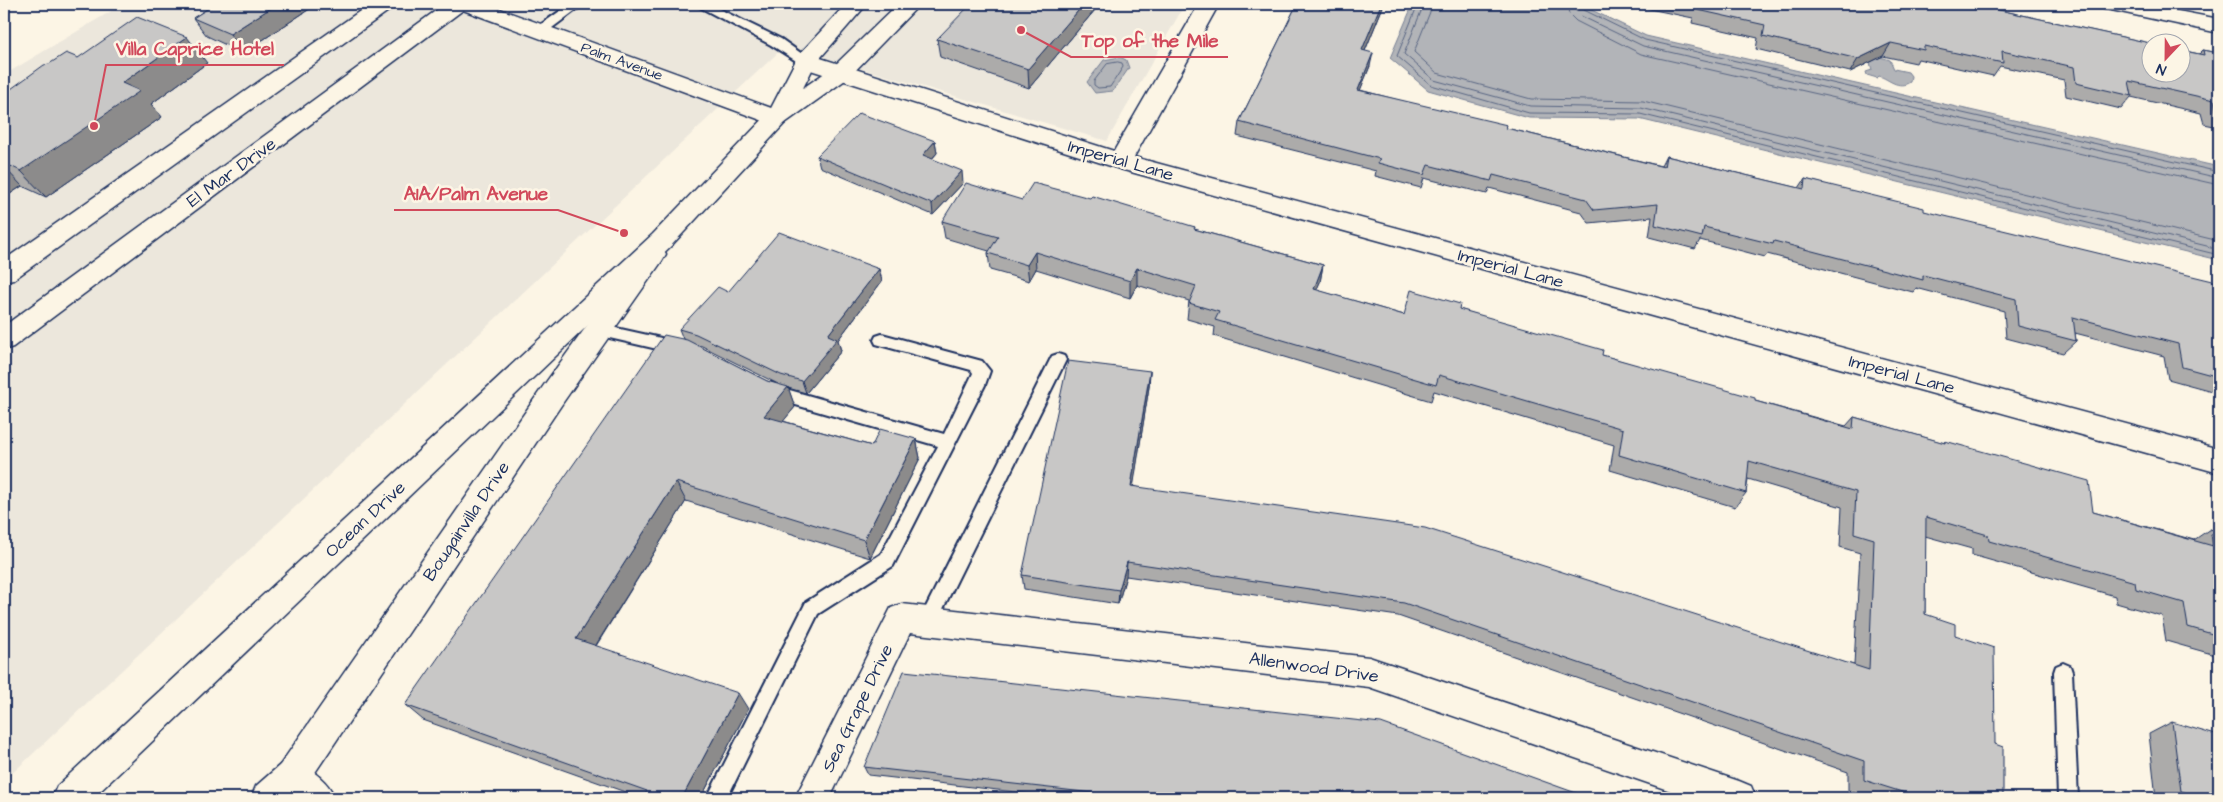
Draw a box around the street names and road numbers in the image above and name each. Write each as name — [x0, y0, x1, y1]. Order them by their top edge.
street label: Palm Avenue — [578, 37, 666, 86]
street label: El Mar Drive — [181, 131, 281, 213]
street label: Imperial Lane — [1065, 133, 1177, 188]
street label: Imperial Lane — [1455, 242, 1567, 295]
street label: Imperial Lane — [1846, 348, 1958, 401]
street label: Bougainvilla Drive — [417, 456, 517, 587]
street label: Ocean Drive — [320, 475, 411, 563]
street label: Sea Grape Drive — [816, 640, 899, 776]
street label: Allenwood Drive — [1248, 646, 1381, 689]

